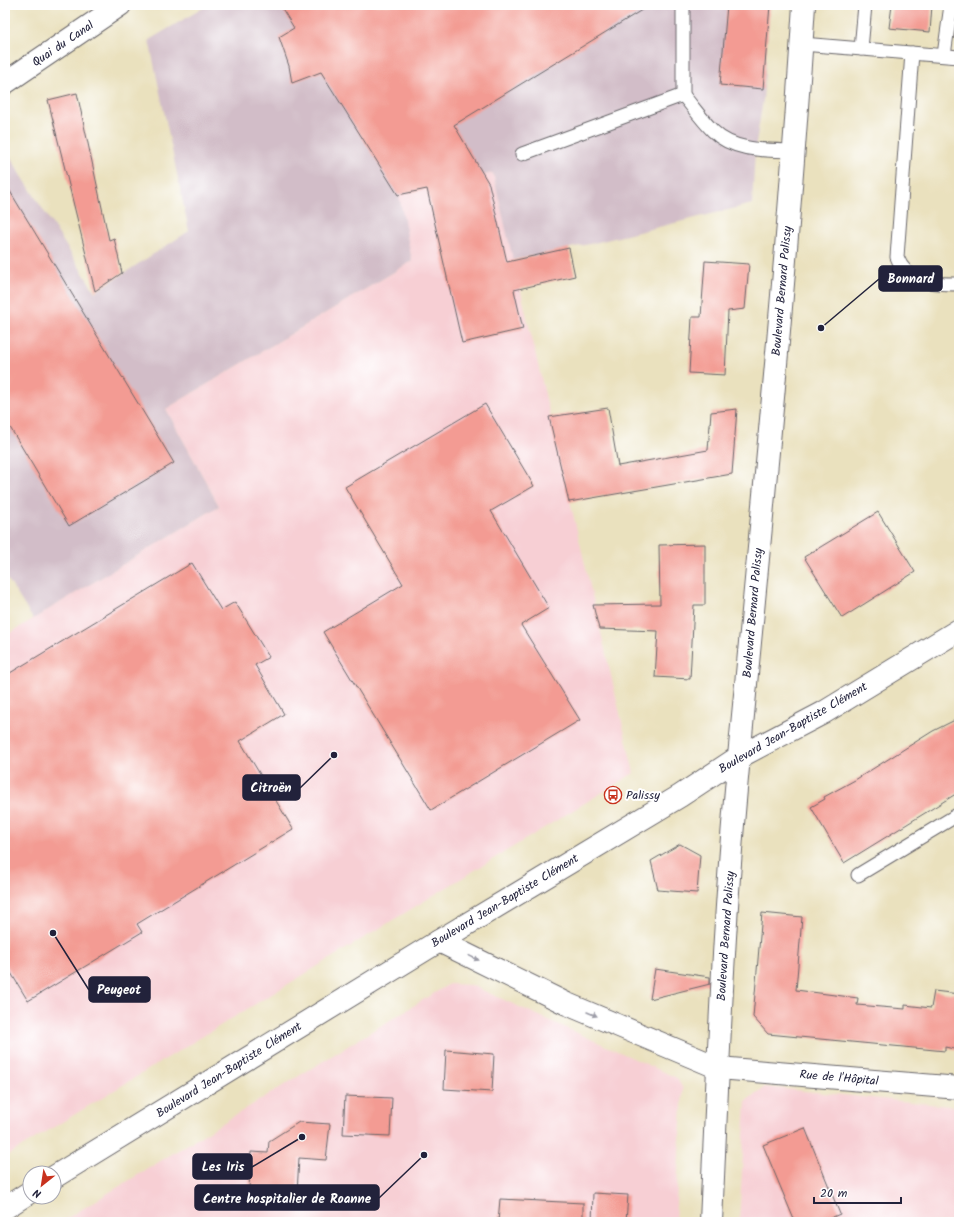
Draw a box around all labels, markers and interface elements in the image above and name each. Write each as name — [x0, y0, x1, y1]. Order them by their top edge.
street label: Quai du Canal — [28, 16, 98, 72]
street label: Boulevard Bernard Palissy — [767, 225, 797, 357]
callout: Bonnard — [879, 266, 942, 291]
text: Bonnard — [888, 269, 935, 290]
street label: Boulevard Bernard Palissy — [738, 547, 768, 679]
street label: Boulevard Jean-Baptiste Clément — [715, 677, 871, 778]
callout: Citroën — [243, 775, 300, 800]
text: Citroën — [250, 778, 292, 799]
bus stop icon: Palissy — [603, 785, 623, 805]
place label: Palissy — [626, 786, 660, 805]
street label: Boulevard Jean-Baptiste Clément — [428, 849, 583, 953]
street label: Boulevard Bernard Palissy — [712, 870, 740, 1002]
one-way arrow — [469, 955, 480, 961]
callout: Peugeot — [89, 977, 150, 1002]
text: Peugeot — [97, 980, 141, 1001]
one-way arrow — [586, 1011, 597, 1017]
street label: Boulevard Jean-Baptiste Clément — [152, 1017, 306, 1123]
street label: Rue de l'Hôpital — [799, 1065, 879, 1091]
callout: Les Iris — [193, 1154, 252, 1179]
text: Les Iris — [202, 1157, 244, 1178]
north arrow — [22, 1165, 62, 1205]
scale bar — [814, 1179, 901, 1205]
text: N — [30, 1183, 45, 1202]
text: 20 m — [820, 1184, 848, 1203]
callout: Centre hospitalier de Roanne — [195, 1185, 379, 1210]
text: Centre hospitalier de Roanne — [203, 1189, 372, 1210]

